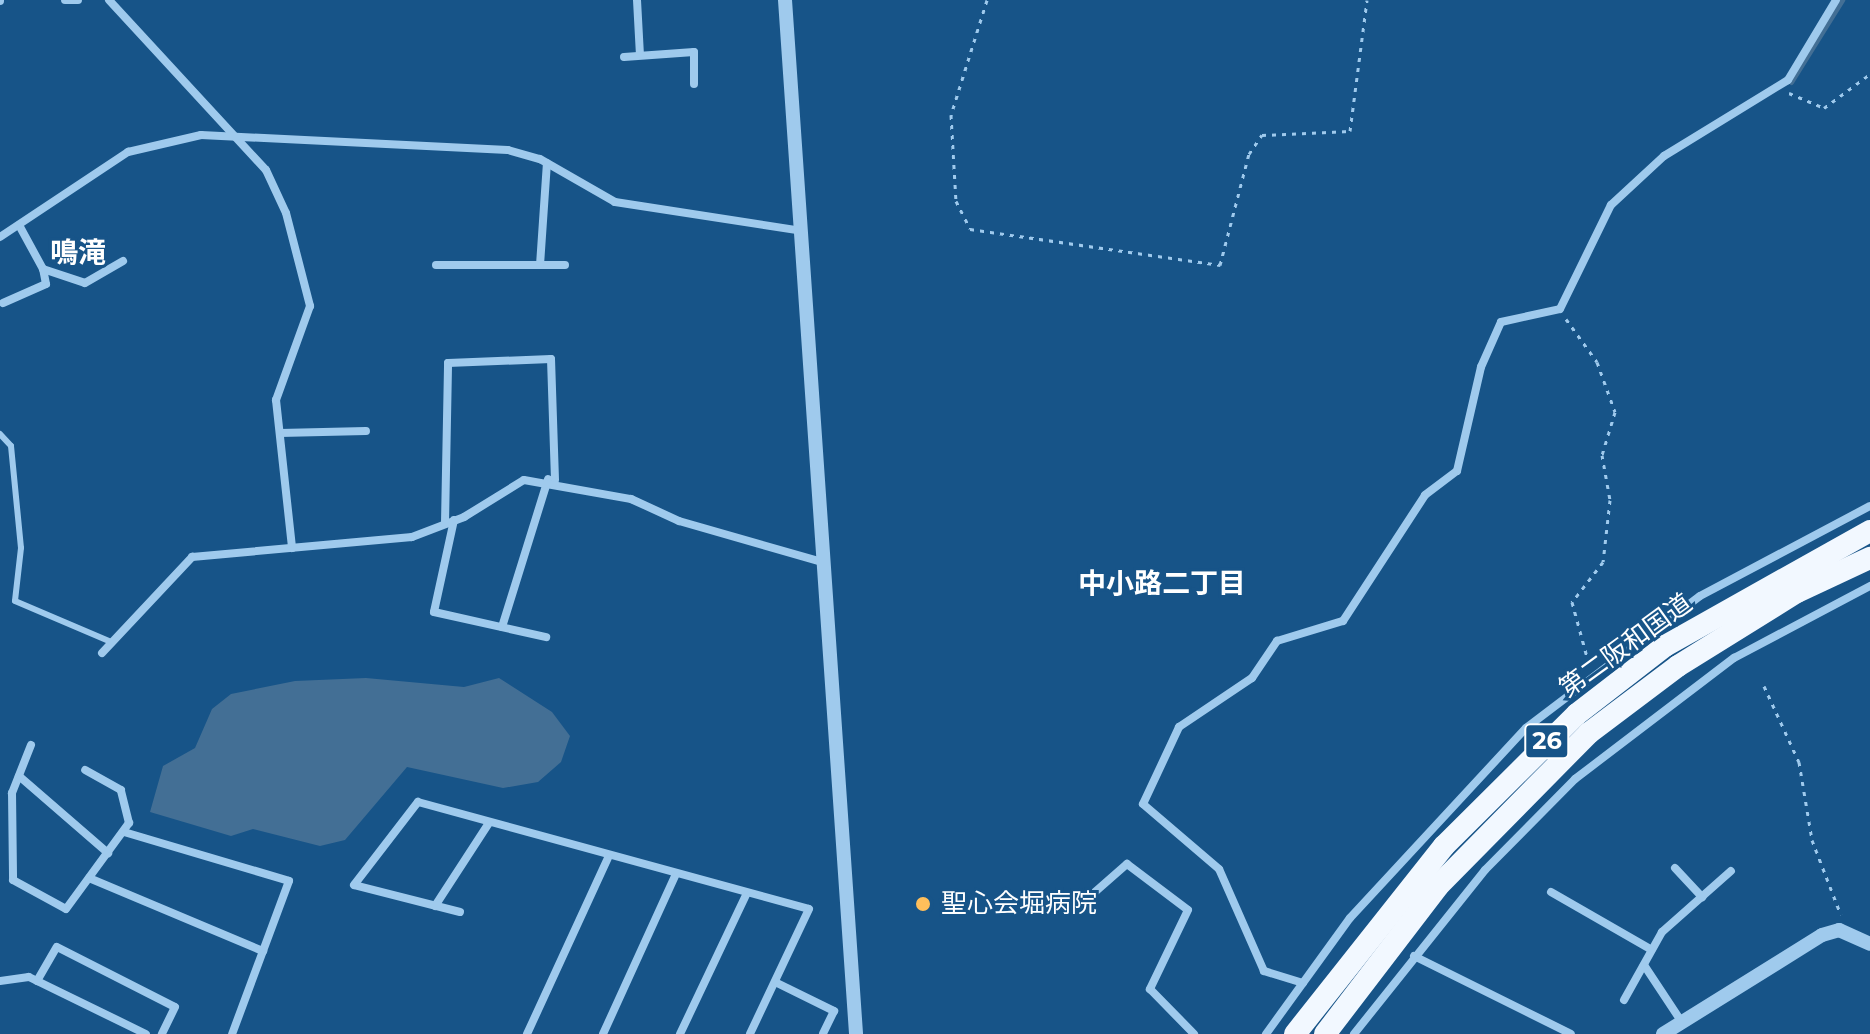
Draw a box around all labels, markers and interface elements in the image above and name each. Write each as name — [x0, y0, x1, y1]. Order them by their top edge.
district label: 鳴滝 — [50, 235, 106, 269]
district label: 中小路二丁目 — [1078, 566, 1246, 600]
street label: 第二阪和国道 — [1554, 588, 1698, 704]
road number: 26 — [1523, 721, 1571, 761]
place label: 聖心会堀病院 — [941, 888, 1097, 920]
marker: 聖心会堀病院 — [912, 893, 934, 915]

